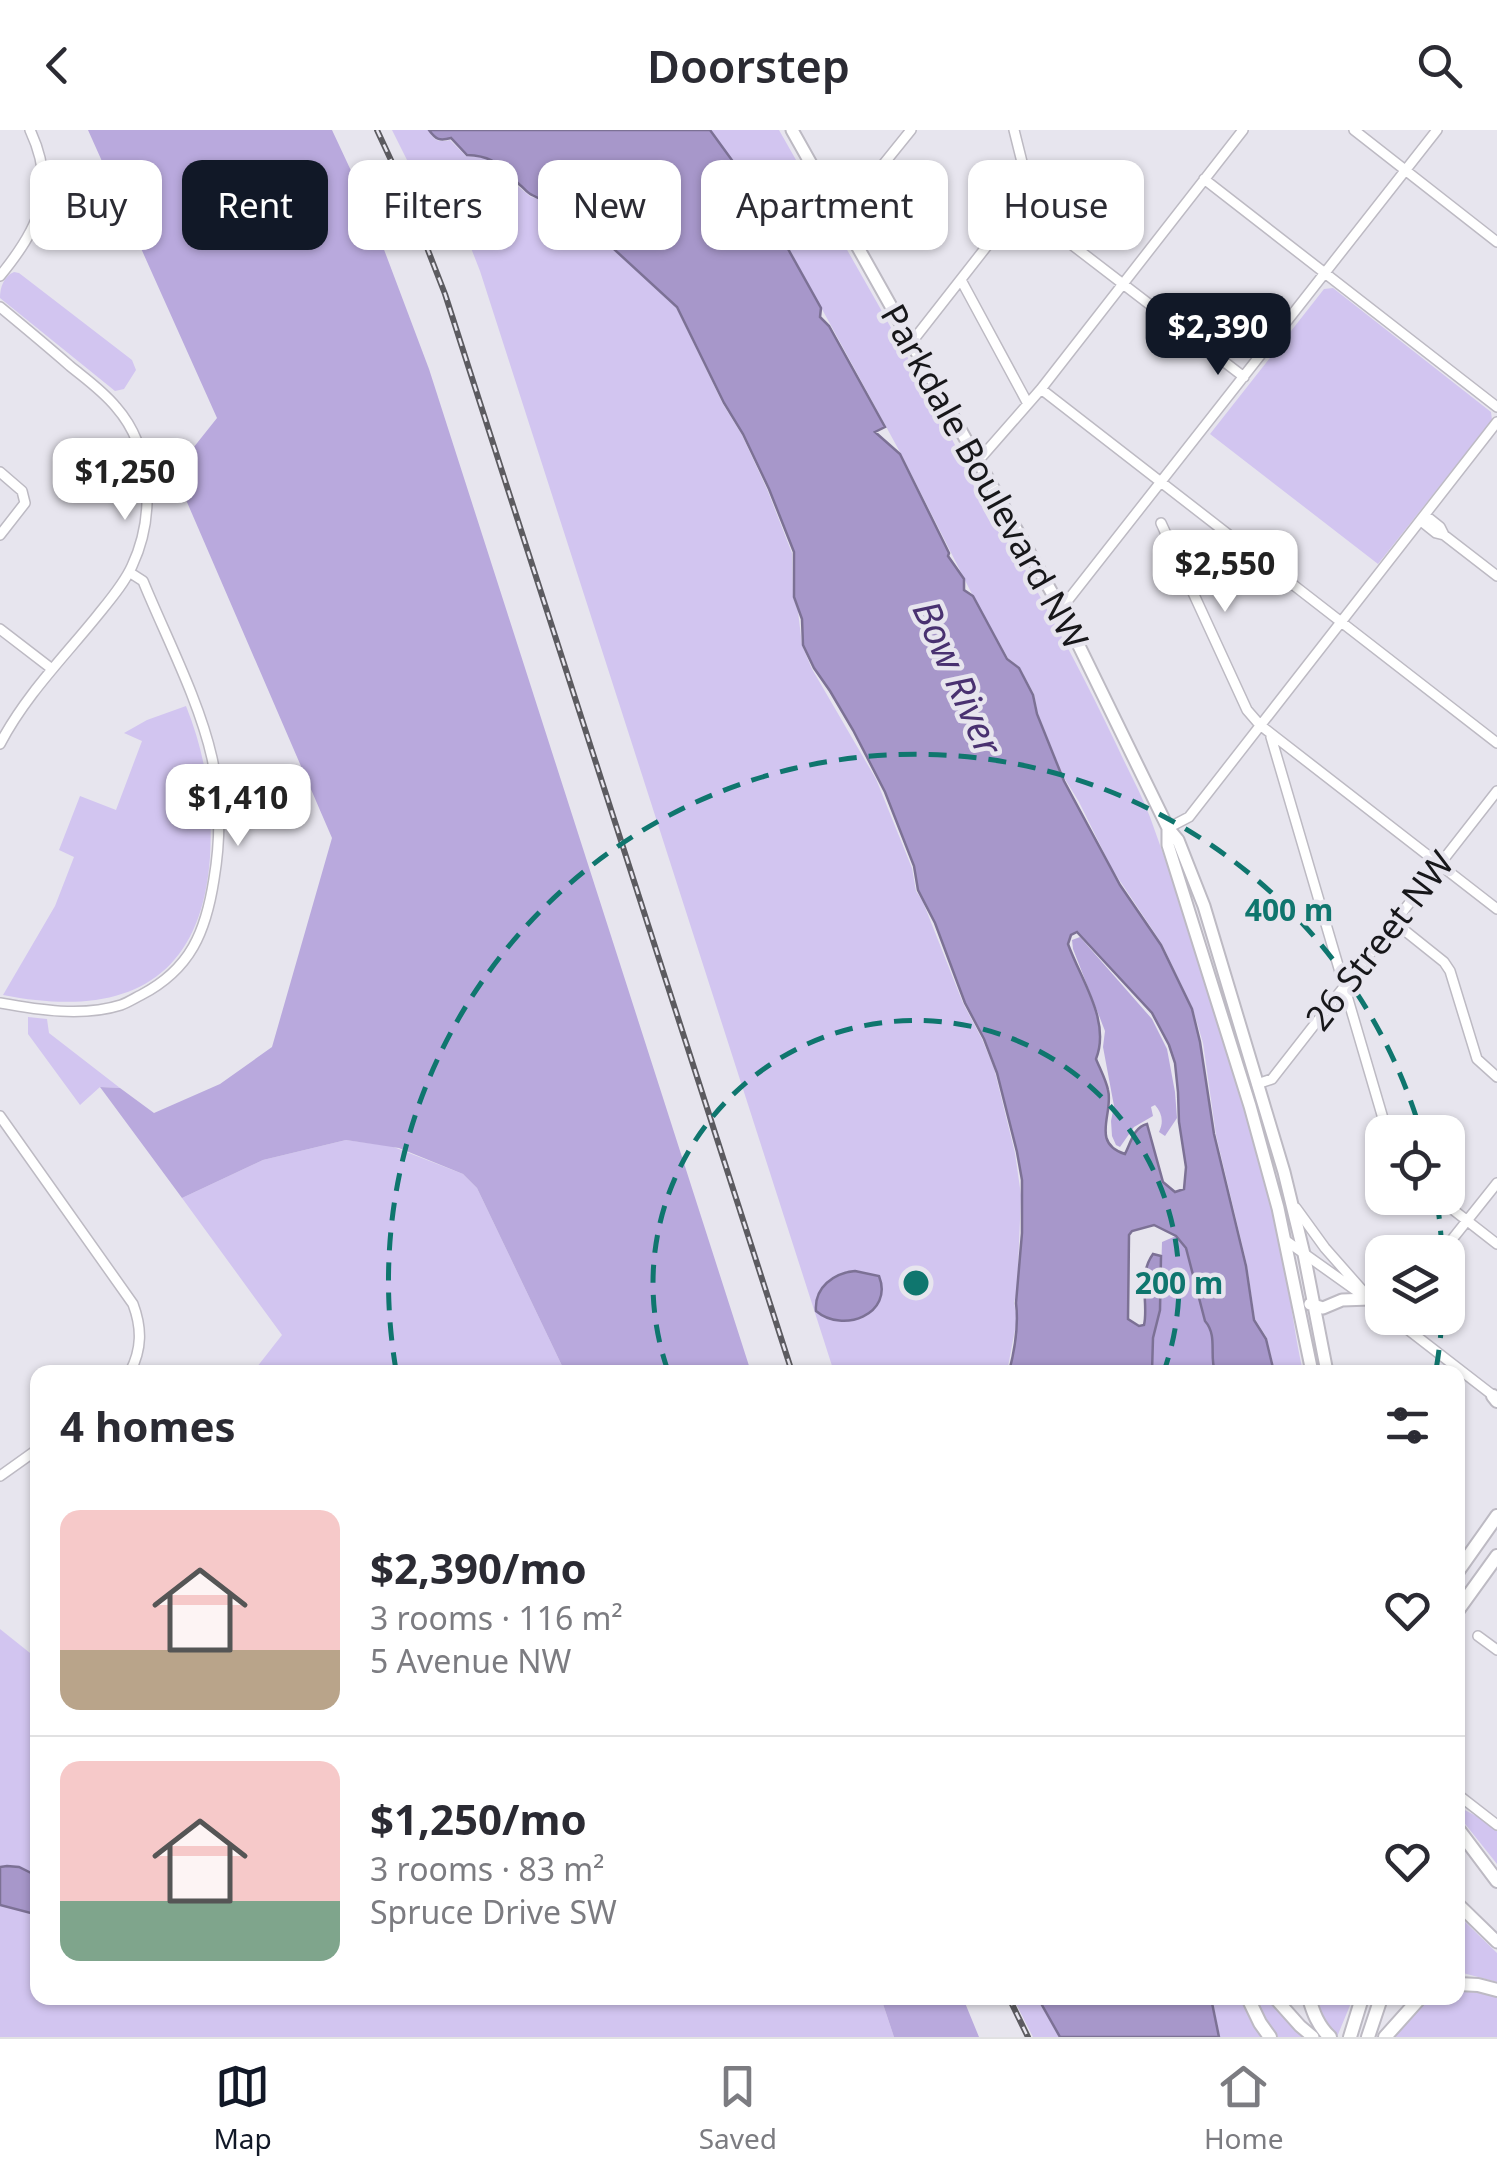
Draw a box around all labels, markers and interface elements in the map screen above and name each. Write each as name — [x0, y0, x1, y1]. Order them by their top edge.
text: Doorstep — [647, 35, 850, 96]
icon: back — [30, 38, 85, 93]
icon: search — [1412, 38, 1467, 93]
chip: Buy — [30, 160, 162, 250]
chip: Rent — [182, 160, 328, 250]
chip: Filters — [348, 160, 518, 250]
chip: New — [538, 160, 681, 250]
chip: Apartment — [701, 160, 948, 250]
chip: House — [968, 160, 1144, 250]
pin: $2,390 — [1137, 293, 1299, 378]
street label: Parkdale Boulevard NW — [871, 295, 1100, 658]
text: $2,390 — [1168, 304, 1268, 347]
pin: $1,250 — [44, 438, 206, 523]
text: $1,250 — [75, 449, 175, 492]
pin: $2,550 — [1144, 530, 1306, 615]
text: $2,550 — [1175, 541, 1275, 584]
water label: Bow River — [902, 592, 1017, 764]
pin: $1,410 — [157, 764, 319, 849]
text: $1,410 — [188, 775, 288, 818]
street label: 26 Street NW — [1294, 841, 1464, 1039]
text: 400 m — [1245, 889, 1333, 930]
map controls — [1365, 1115, 1465, 1335]
button: locate — [1365, 1115, 1465, 1215]
button: layers — [1365, 1235, 1465, 1335]
text: 200 m — [1135, 1262, 1223, 1303]
centre of rings — [898, 1265, 934, 1301]
text: 4 homes — [60, 1397, 236, 1454]
icon: filters — [1380, 1398, 1435, 1453]
text: $2,390/mo — [370, 1539, 587, 1596]
icon: home — [140, 1550, 260, 1670]
icon: heart — [1380, 1583, 1435, 1638]
text: 3 rooms · 116 m² — [370, 1596, 623, 1639]
text: 5 Avenue NW — [370, 1639, 571, 1682]
text: $1,250/mo — [370, 1790, 587, 1847]
icon: home — [140, 1801, 260, 1921]
icon: heart — [1380, 1834, 1435, 1889]
text: 3 rooms · 83 m² — [370, 1847, 604, 1890]
text: Spruce Drive SW — [370, 1890, 617, 1933]
tab: Map — [213, 2059, 272, 2157]
tab: Saved — [699, 2059, 777, 2157]
tab: Home — [1204, 2059, 1284, 2157]

